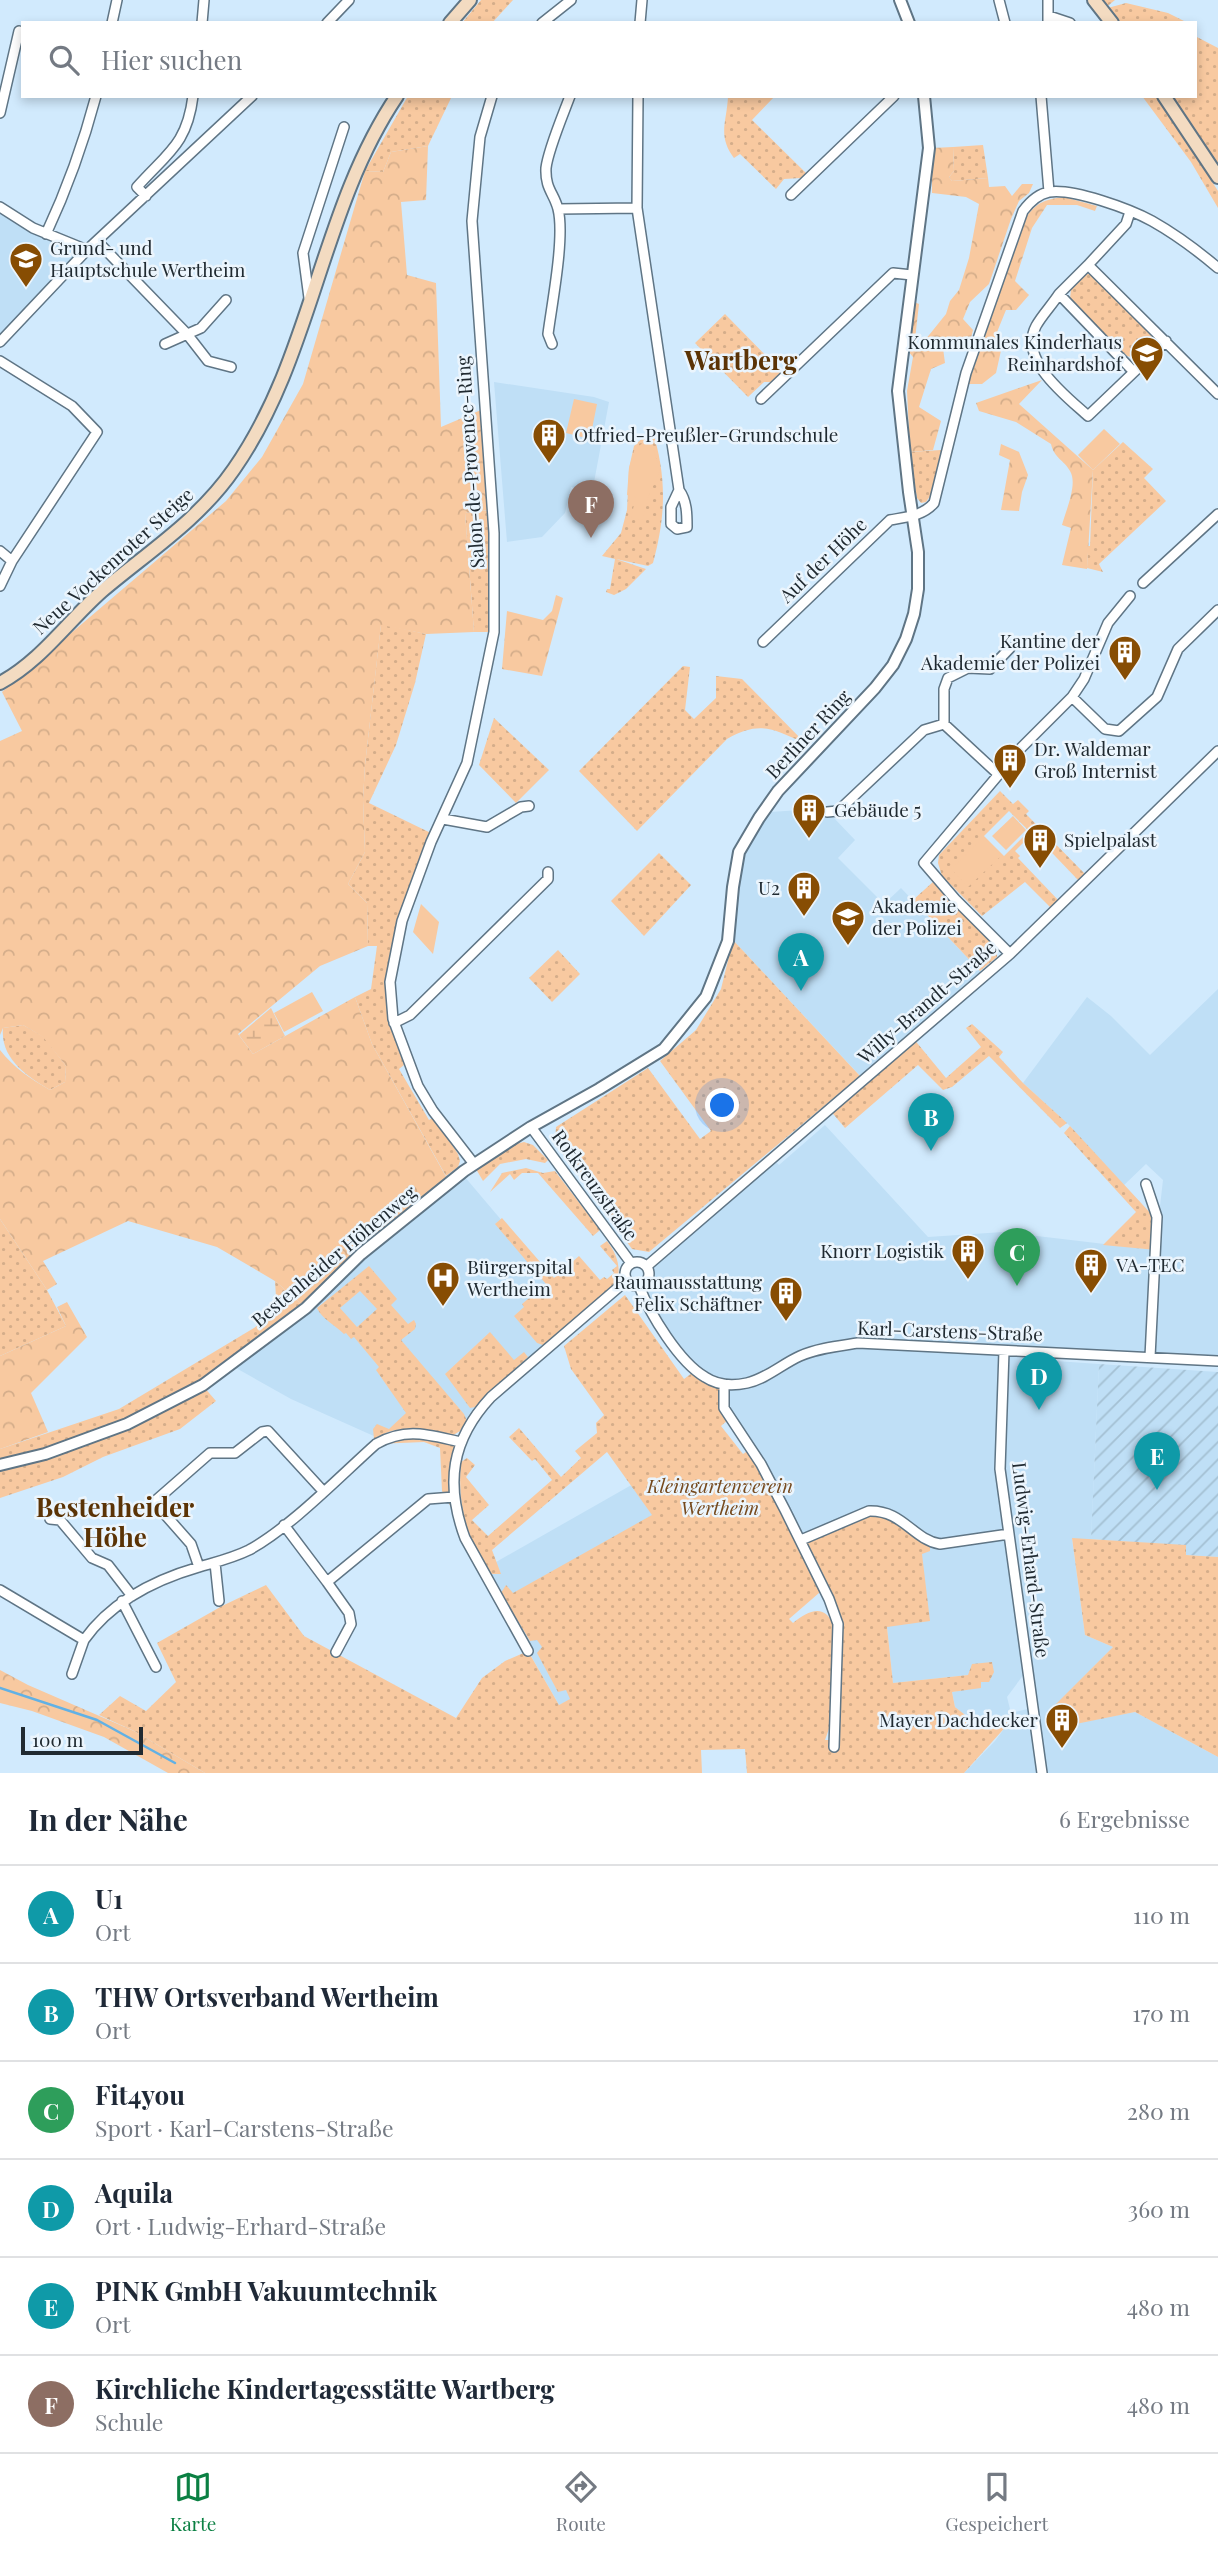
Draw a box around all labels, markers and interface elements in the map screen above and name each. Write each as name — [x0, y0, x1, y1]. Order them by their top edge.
search box — [21, 21, 1197, 98]
icon: search — [45, 41, 83, 79]
text: Hier suchen — [101, 42, 242, 77]
place label: Grund- und Hauptschule Wertheim — [50, 234, 245, 282]
school or university icon: Grund- und Hauptschule Wertheim — [7, 240, 45, 289]
place label: Kommunales Kinderhaus Reinhardshof — [907, 328, 1124, 376]
school or university icon: Kommunales Kinderhaus Reinhardshof — [1128, 334, 1166, 383]
district label: Wartberg — [684, 342, 798, 377]
street label: Salon-de-Provence-Ring — [449, 355, 489, 569]
building icon: Otfried-Preußler-Grundschule — [530, 416, 568, 465]
place label: Otfried-Preußler-Grundschule — [574, 421, 838, 447]
pin: F — [568, 480, 614, 538]
street label: Neue Vockenroter Steige — [26, 481, 198, 640]
street label: Auf der Höhe — [772, 511, 872, 608]
place label: Kantine der Akademie der Polizei — [920, 627, 1101, 675]
building icon: Kantine der Akademie der Polizei — [1106, 633, 1144, 682]
street label: Berliner Ring — [759, 683, 855, 784]
place label: Dr. Waldemar Groß Internist — [1034, 735, 1157, 783]
building icon: Dr. Waldemar Groß Internist — [991, 741, 1029, 790]
building icon: Gebäude 5 — [790, 791, 828, 840]
place label: Gebäude 5 — [834, 796, 922, 822]
building icon: Spielpalast — [1021, 821, 1059, 870]
place label: Spielpalast — [1064, 826, 1157, 852]
building icon: U2 — [785, 869, 823, 918]
place label: U2 — [758, 874, 780, 900]
place label: Akademie der Polizei — [871, 892, 962, 940]
school or university icon: Akademie der Polizei — [829, 898, 867, 947]
pin: A — [778, 933, 824, 991]
street label: Willy-Brandt-Straße — [851, 934, 1001, 1069]
your location — [705, 1088, 739, 1122]
pin: B — [908, 1093, 954, 1151]
street label: Rotkreuzstraße — [547, 1124, 645, 1245]
street label: Bestenheider Höhenweg — [245, 1179, 421, 1332]
pin: C — [994, 1228, 1040, 1286]
building icon: Knorr Logistik — [949, 1232, 987, 1281]
place label: Knorr Logistik — [820, 1237, 945, 1263]
building icon: VA-TEC — [1072, 1246, 1110, 1295]
place label: VA-TEC — [1115, 1251, 1185, 1277]
place label: Bürgerspital Wertheim — [466, 1253, 574, 1301]
hospital icon: Bürgerspital Wertheim — [424, 1259, 462, 1308]
place label: Raumausstattung Felix Schäftner — [614, 1268, 763, 1316]
building icon: Raumausstattung Felix Schäftner — [767, 1274, 805, 1323]
street label: Karl-Carstens-Straße — [857, 1314, 1043, 1346]
pin: D — [1016, 1352, 1062, 1410]
pin: E — [1134, 1432, 1180, 1490]
street label: Ludwig-Erhard-Straße — [1007, 1461, 1057, 1659]
park label: Kleingartenverein Wertheim — [646, 1472, 793, 1520]
district label: Bestenheider Höhe — [36, 1489, 194, 1554]
building icon: Mayer Dachdecker — [1043, 1701, 1081, 1750]
place label: Mayer Dachdecker — [879, 1706, 1039, 1732]
scale bar — [21, 1724, 144, 1756]
text: 100 m — [32, 1726, 83, 1752]
text: In der Nähe — [28, 1799, 188, 1839]
text: 6 Ergebnisse — [1059, 1803, 1190, 1834]
text: U1 — [95, 1881, 123, 1916]
text: A — [43, 1899, 59, 1930]
text: 110 m — [1133, 1899, 1190, 1930]
text: Ort — [95, 1916, 130, 1947]
text: THW Ortsverband Wertheim — [95, 1979, 439, 2014]
text: B — [43, 1997, 59, 2028]
text: 170 m — [1132, 1997, 1190, 2028]
text: Ort — [95, 2014, 130, 2045]
text: Fit4you — [95, 2077, 185, 2112]
text: C — [43, 2095, 59, 2126]
text: 280 m — [1127, 2095, 1190, 2126]
text: Sport · Karl-Carstens-Straße — [95, 2112, 394, 2143]
text: Aquila — [95, 2175, 173, 2210]
text: D — [42, 2193, 60, 2224]
text: 360 m — [1128, 2193, 1190, 2224]
text: Ort · Ludwig-Erhard-Straße — [95, 2210, 386, 2241]
text: PINK GmbH Vakuumtechnik — [95, 2273, 437, 2308]
text: E — [44, 2291, 58, 2322]
text: 480 m — [1127, 2291, 1190, 2322]
text: Ort — [95, 2308, 130, 2339]
text: Kirchliche Kindertagesstätte Wartberg — [95, 2371, 555, 2406]
text: F — [44, 2389, 58, 2420]
text: 480 m — [1127, 2389, 1190, 2420]
text: Schule — [95, 2406, 163, 2437]
tab: Karte — [170, 2468, 216, 2536]
tab: Route — [556, 2468, 606, 2536]
tab: Gespeichert — [945, 2468, 1048, 2536]

